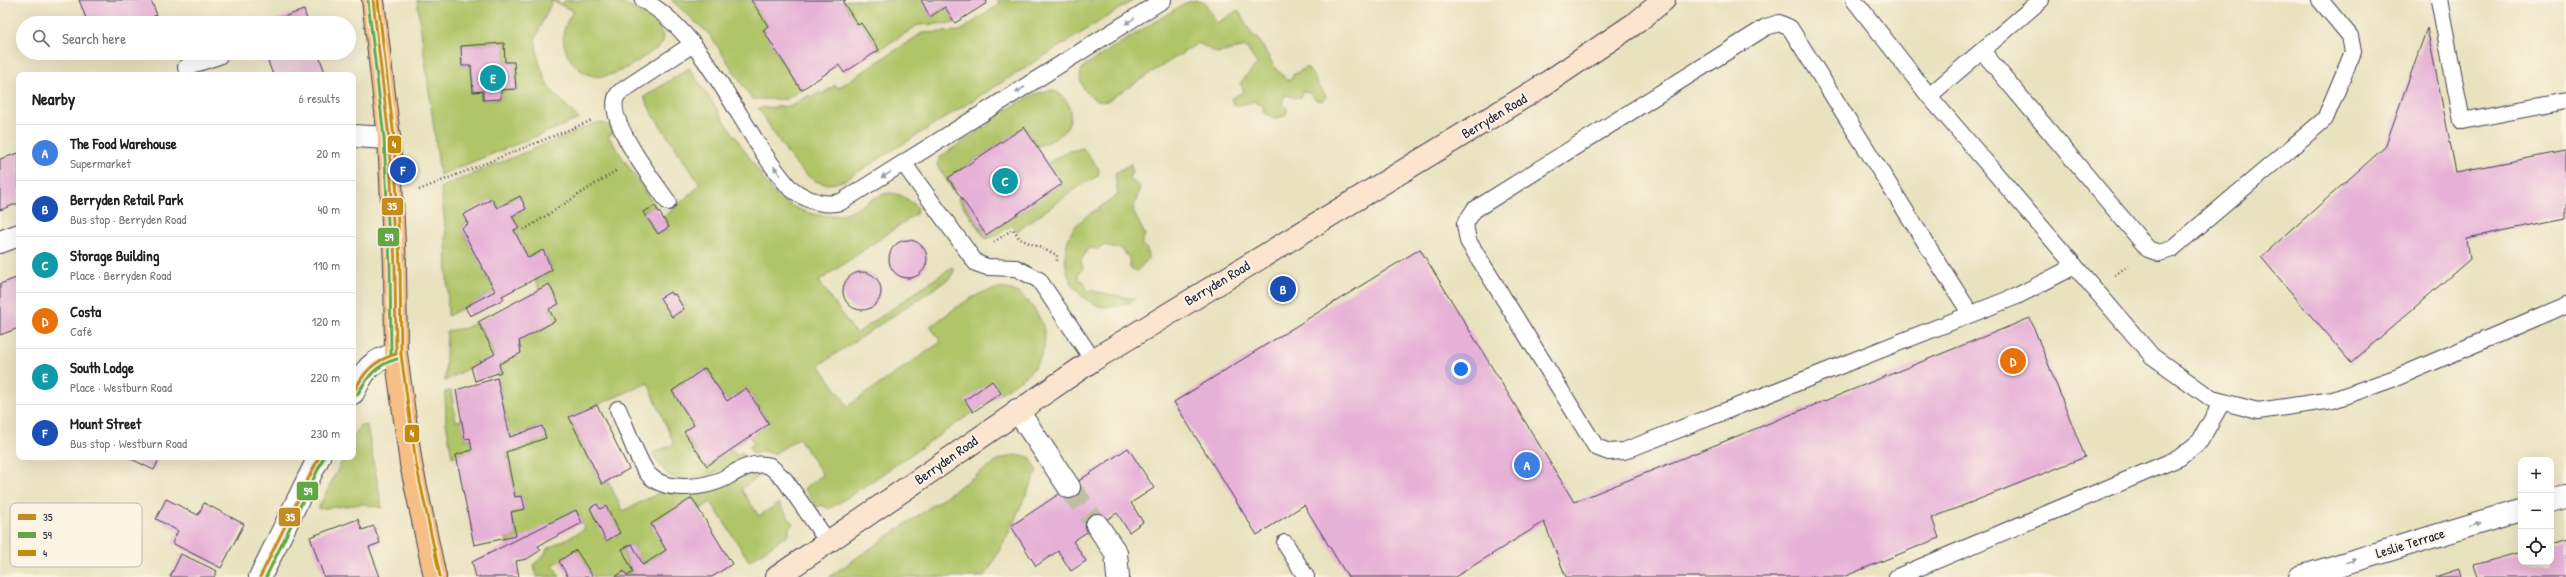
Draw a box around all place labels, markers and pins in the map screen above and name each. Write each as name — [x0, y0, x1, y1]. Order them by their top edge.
pin: E — [480, 63, 506, 93]
pin: F — [390, 155, 416, 185]
pin: C — [992, 166, 1018, 196]
pin: B — [1270, 274, 1296, 304]
pin: D — [2000, 346, 2026, 376]
pin: A — [1514, 450, 1540, 480]

